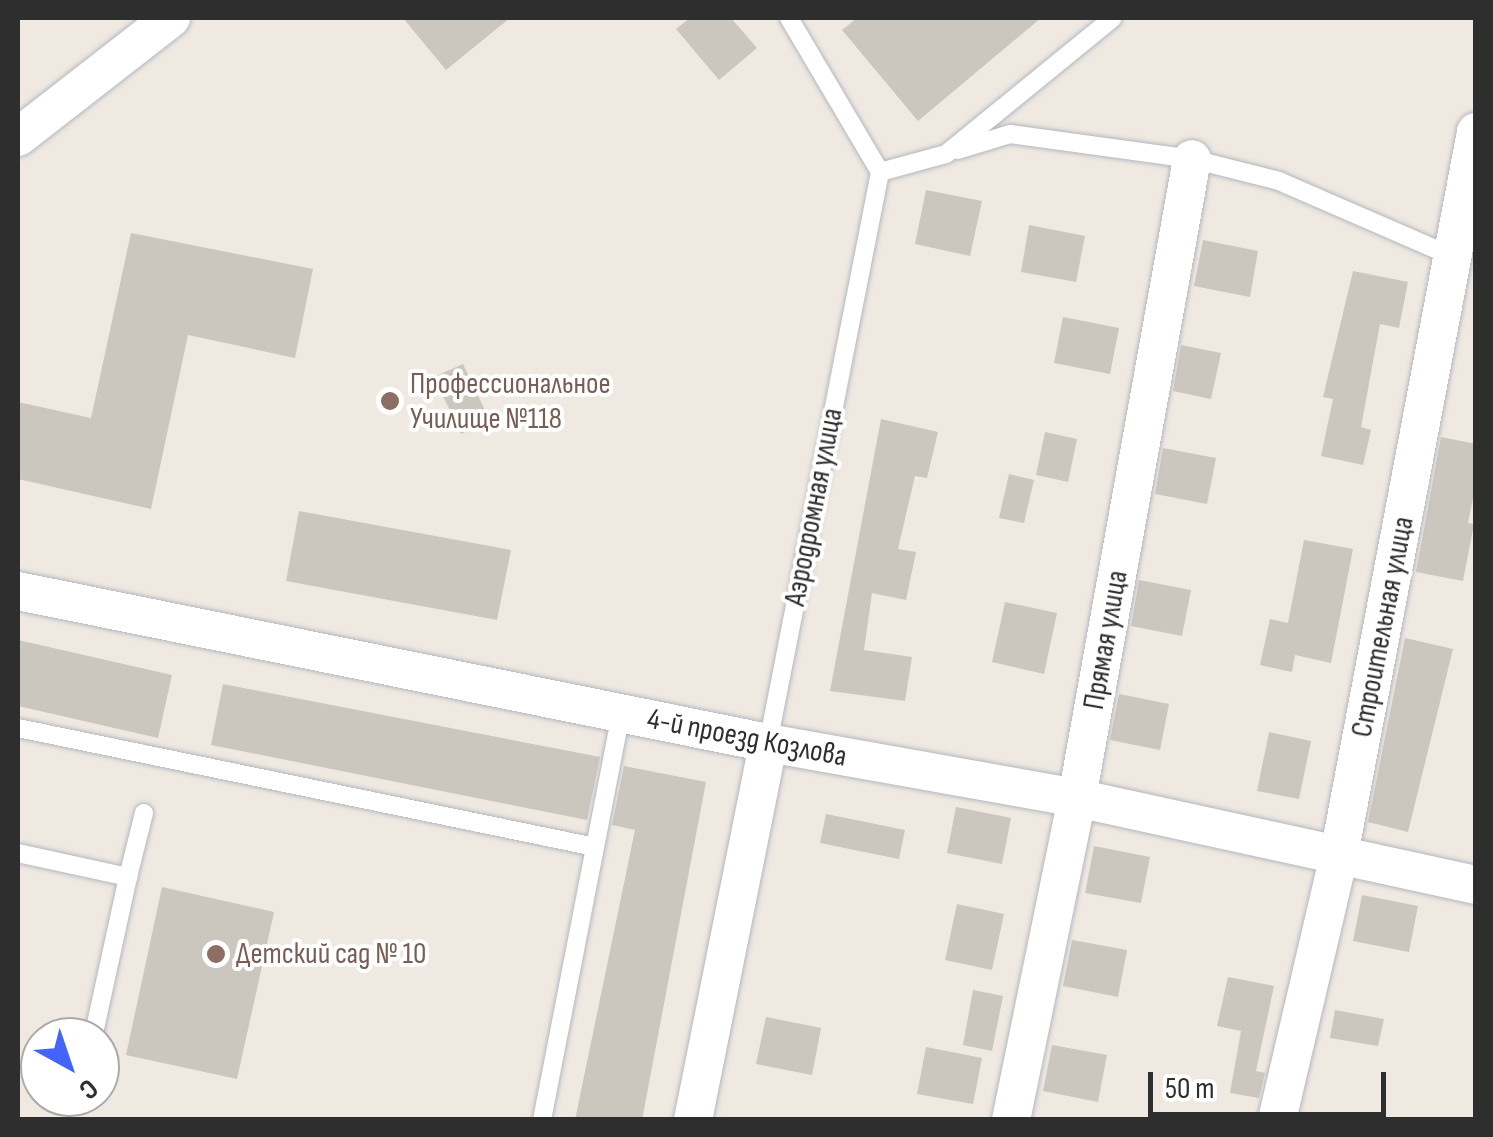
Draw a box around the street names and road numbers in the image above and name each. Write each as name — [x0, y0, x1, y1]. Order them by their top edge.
street label: Аэродромная улица — [777, 405, 851, 609]
street label: Строительная улица — [1344, 514, 1422, 740]
street label: Прямая улица — [1076, 568, 1136, 712]
street label: 4-й проезд Козлова — [644, 701, 850, 775]

